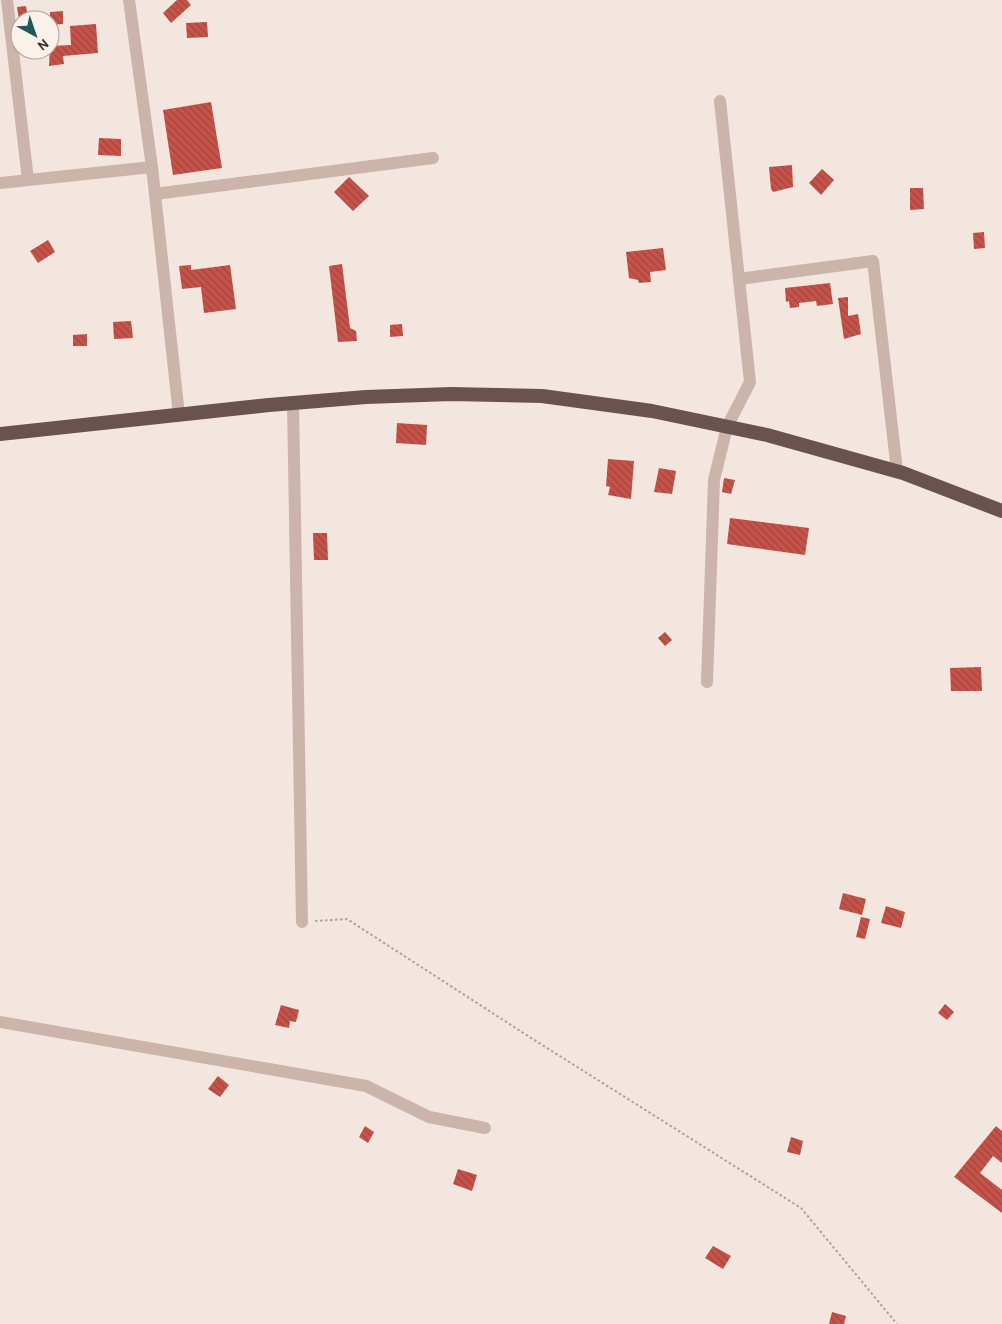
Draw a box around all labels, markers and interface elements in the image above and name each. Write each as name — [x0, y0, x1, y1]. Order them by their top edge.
north arrow — [10, 10, 60, 60]
text: N — [34, 35, 52, 54]

